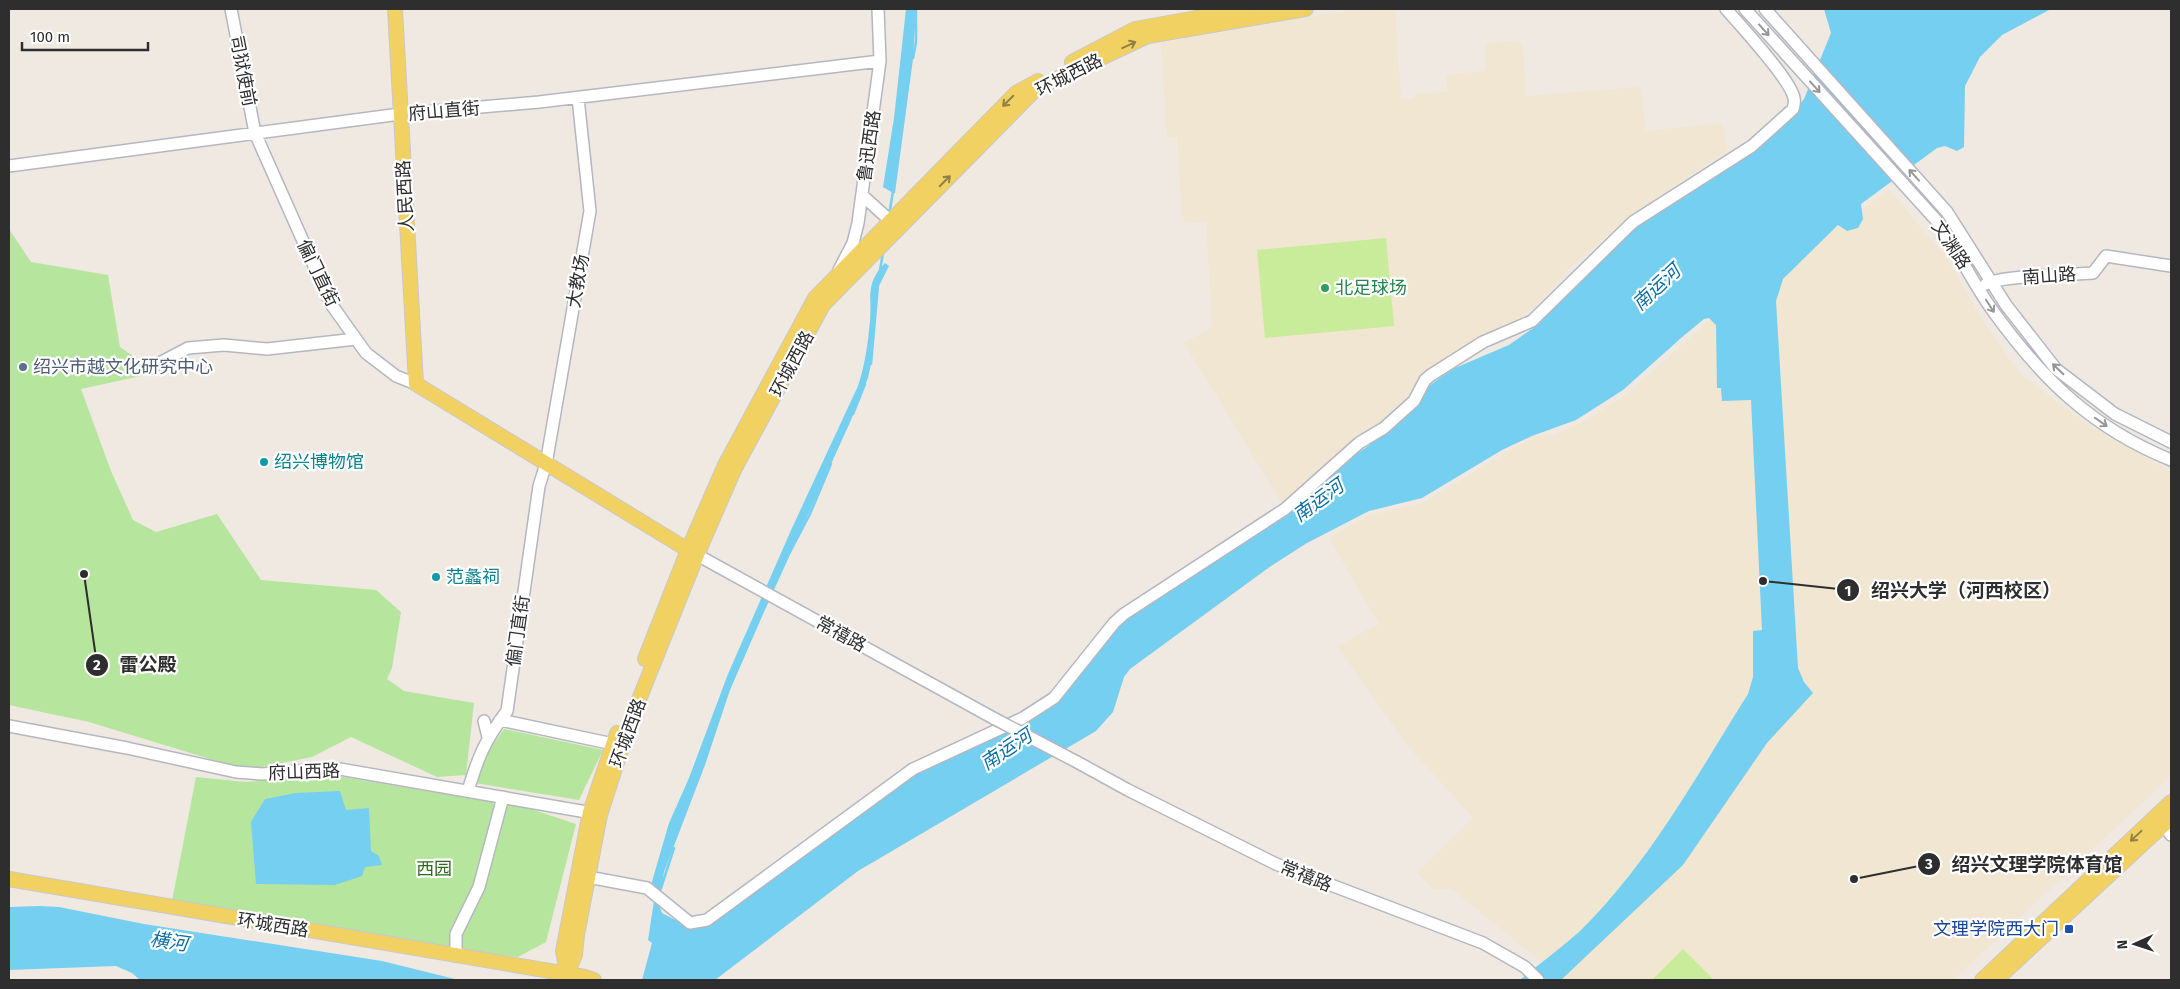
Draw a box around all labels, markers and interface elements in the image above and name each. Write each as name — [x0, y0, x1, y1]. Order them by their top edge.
scale bar — [22, 20, 149, 52]
one-way arrow — [1758, 23, 1770, 36]
text: 100 m — [30, 28, 70, 46]
street label: 司狱使前 — [225, 34, 261, 108]
one-way arrow — [1121, 40, 1136, 49]
street label: 环城西路 — [1032, 49, 1106, 101]
one-way arrow — [1809, 80, 1821, 93]
one-way arrow — [1002, 95, 1014, 107]
street label: 府山直街 — [407, 97, 481, 125]
street label: 鲁迅西路 — [853, 109, 885, 183]
street label: 人民西路 — [392, 159, 418, 233]
one-way arrow — [1908, 169, 1920, 182]
one-way arrow — [939, 175, 951, 187]
street label: 文渊路 — [1927, 216, 1975, 274]
street label: 偏门直街 — [292, 236, 344, 310]
street label: 大教场 — [562, 253, 594, 309]
water label: 南运河 — [1628, 257, 1688, 315]
street label: 南山路 — [2021, 263, 2077, 289]
place label: 北足球场 — [1335, 277, 1407, 299]
marker: 北足球场 — [1319, 282, 1331, 294]
one-way arrow — [1985, 299, 1995, 313]
street label: 环城西路 — [765, 327, 819, 401]
place label: 绍兴市越文化研究中心 — [33, 356, 213, 378]
marker: 绍兴市越文化研究中心 — [17, 361, 29, 373]
one-way arrow — [2051, 363, 2064, 375]
one-way arrow — [2094, 417, 2108, 427]
place label: 绍兴博物馆 — [274, 451, 364, 473]
marker: 绍兴博物馆 — [258, 456, 270, 468]
water label: 南运河 — [1288, 472, 1351, 526]
place label: 范蠡祠 — [446, 566, 500, 588]
marker: 范蠡祠 — [430, 571, 442, 583]
callout: 绍兴大学（河西校区） — [1836, 573, 2071, 607]
text: 绍兴大学（河西校区） — [1871, 579, 2061, 602]
text: 1 — [1845, 582, 1851, 600]
street label: 偏门直街 — [502, 594, 534, 668]
street label: 常禧路 — [812, 611, 870, 657]
callout: 雷公殿 — [85, 648, 187, 682]
text: 雷公殿 — [119, 653, 177, 676]
text: 2 — [93, 656, 101, 674]
street label: 环城西路 — [605, 695, 651, 771]
water label: 南运河 — [976, 722, 1040, 775]
street label: 府山西路 — [268, 760, 340, 784]
one-way arrow — [2129, 830, 2142, 842]
callout: 绍兴文理学院体育馆 — [1917, 847, 2133, 881]
text: 绍兴文理学院体育馆 — [1951, 853, 2123, 876]
text: 3 — [1924, 855, 1933, 873]
street label: 常禧路 — [1277, 856, 1335, 896]
park label: 西园 — [416, 858, 452, 880]
street label: 环城西路 — [236, 909, 310, 941]
place label: 文理学院西大门 — [1933, 918, 2059, 940]
north arrow — [2110, 919, 2160, 969]
marker: 文理学院西大门 — [2063, 923, 2075, 935]
water label: 横河 — [149, 927, 193, 956]
text: N — [2114, 940, 2131, 950]

